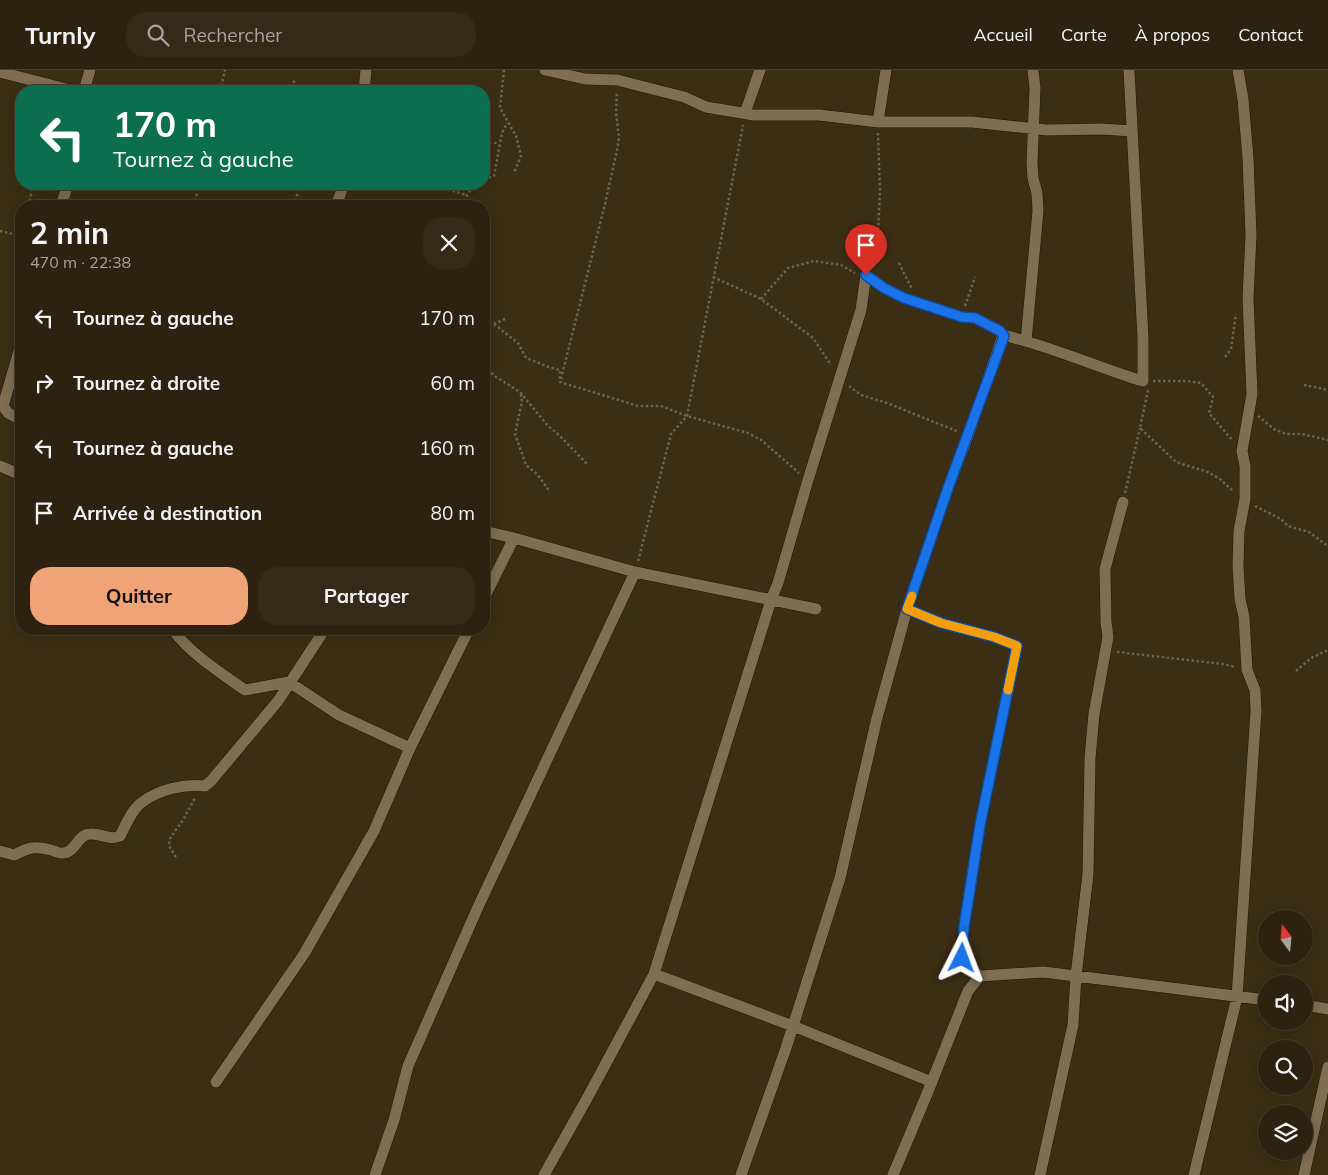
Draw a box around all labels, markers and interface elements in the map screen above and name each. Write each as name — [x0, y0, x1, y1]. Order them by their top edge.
search box — [126, 12, 476, 57]
text: Turnly — [25, 20, 96, 50]
icon: search — [144, 21, 172, 49]
text: Rechercher — [184, 23, 282, 47]
text: Accueil — [973, 23, 1033, 46]
text: Carte — [1061, 23, 1107, 46]
text: À propos — [1135, 23, 1210, 46]
text: Contact — [1238, 23, 1303, 46]
text: 170 m — [113, 102, 217, 146]
icon: left — [30, 105, 95, 170]
text: Tournez à gauche — [113, 145, 294, 173]
text: 2 min — [30, 214, 109, 252]
button: close — [423, 217, 475, 269]
pin — [845, 224, 887, 275]
icon: arrive — [852, 231, 880, 259]
text: 470 m · 22:38 — [30, 252, 131, 272]
icon: left — [30, 304, 58, 332]
text: Tournez à gauche — [73, 306, 234, 330]
text: 170 m — [419, 306, 475, 330]
icon: right — [30, 369, 58, 397]
text: Tournez à droite — [73, 371, 220, 395]
text: 60 m — [431, 371, 475, 395]
icon: left — [30, 434, 58, 462]
text: Tournez à gauche — [73, 436, 234, 460]
text: 160 m — [419, 436, 475, 460]
icon: arrive — [30, 499, 58, 527]
text: Arrivée à destination — [73, 501, 262, 525]
text: 80 m — [431, 501, 475, 525]
button: Quitter — [30, 567, 248, 625]
button: Partager — [258, 567, 475, 625]
north arrow — [1258, 910, 1312, 965]
map controls — [1258, 910, 1313, 1160]
position arrow — [935, 931, 987, 983]
button: sound — [1258, 975, 1313, 1030]
button: search — [1258, 1040, 1313, 1095]
button: layers — [1258, 1105, 1313, 1160]

